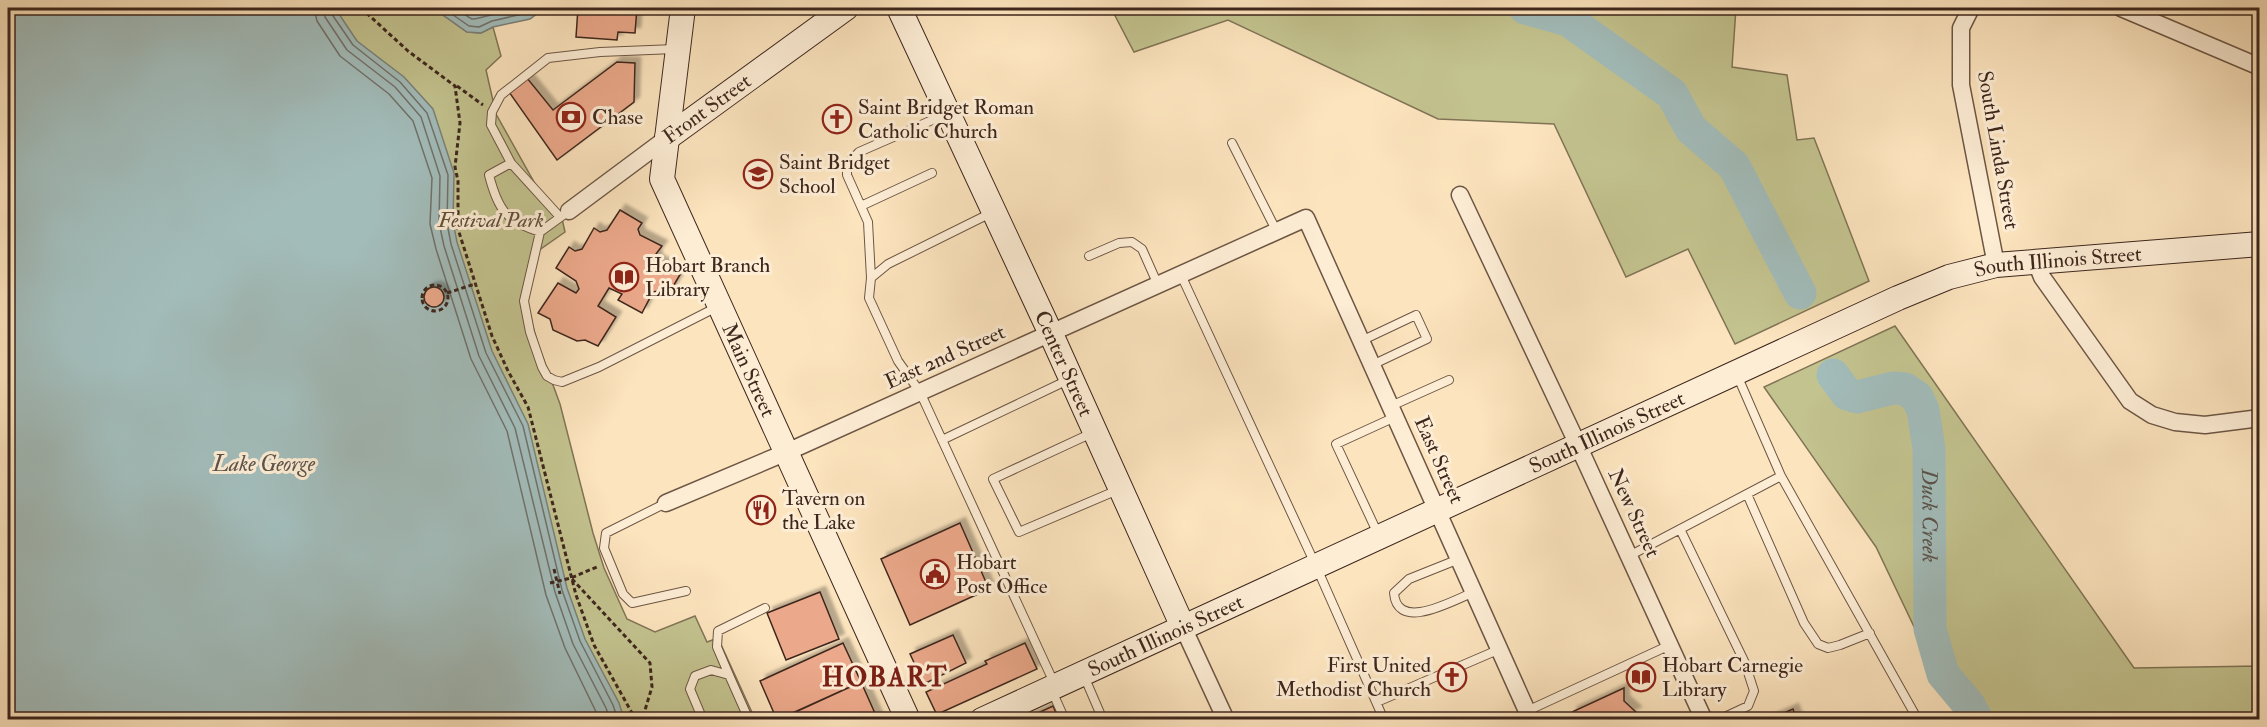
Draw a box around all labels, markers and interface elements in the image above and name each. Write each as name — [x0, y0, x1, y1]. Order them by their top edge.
street label: Front Street — [657, 68, 757, 150]
street label: South Linda Street — [1971, 69, 2025, 232]
place label: Saint Bridget Roman Catholic Church — [858, 94, 1034, 145]
bank icon: Chase — [555, 101, 587, 133]
church icon: Saint Bridget Roman Catholic Church — [821, 103, 853, 135]
place label: Chase — [592, 104, 643, 131]
place label: Saint Bridget School — [779, 149, 890, 200]
school or university icon: Saint Bridget School — [742, 158, 774, 190]
park label: Festival Park — [437, 207, 544, 234]
street label: South Illinois Street — [1971, 240, 2143, 284]
place label: Hobart Branch Library — [645, 252, 770, 303]
library icon: Hobart Branch Library — [608, 261, 640, 293]
street label: Center Street — [1028, 306, 1100, 421]
street label: East 2nd Street — [881, 318, 1010, 396]
street label: Main Street — [716, 319, 782, 421]
street label: South Illinois Street — [1525, 385, 1689, 480]
street label: East Street — [1408, 412, 1470, 508]
water label: Lake George — [212, 450, 316, 478]
street label: New Street — [1602, 464, 1666, 562]
water label: Duck Creek — [1915, 468, 1944, 563]
place label: Tavern on the Lake — [782, 485, 865, 536]
restaurant icon: Tavern on the Lake — [745, 494, 777, 526]
place label: Hobart Post Office — [956, 549, 1048, 600]
public building icon: Hobart Post Office — [919, 558, 951, 590]
street label: South Illinois Street — [1083, 588, 1248, 683]
place label: First United Methodist Church — [1276, 652, 1432, 703]
place label: Hobart Carnegie Library — [1662, 652, 1803, 703]
district label: HOBART — [822, 661, 948, 694]
church icon: First United Methodist Church — [1436, 661, 1468, 693]
library icon: Hobart Carnegie Library — [1625, 661, 1657, 693]

